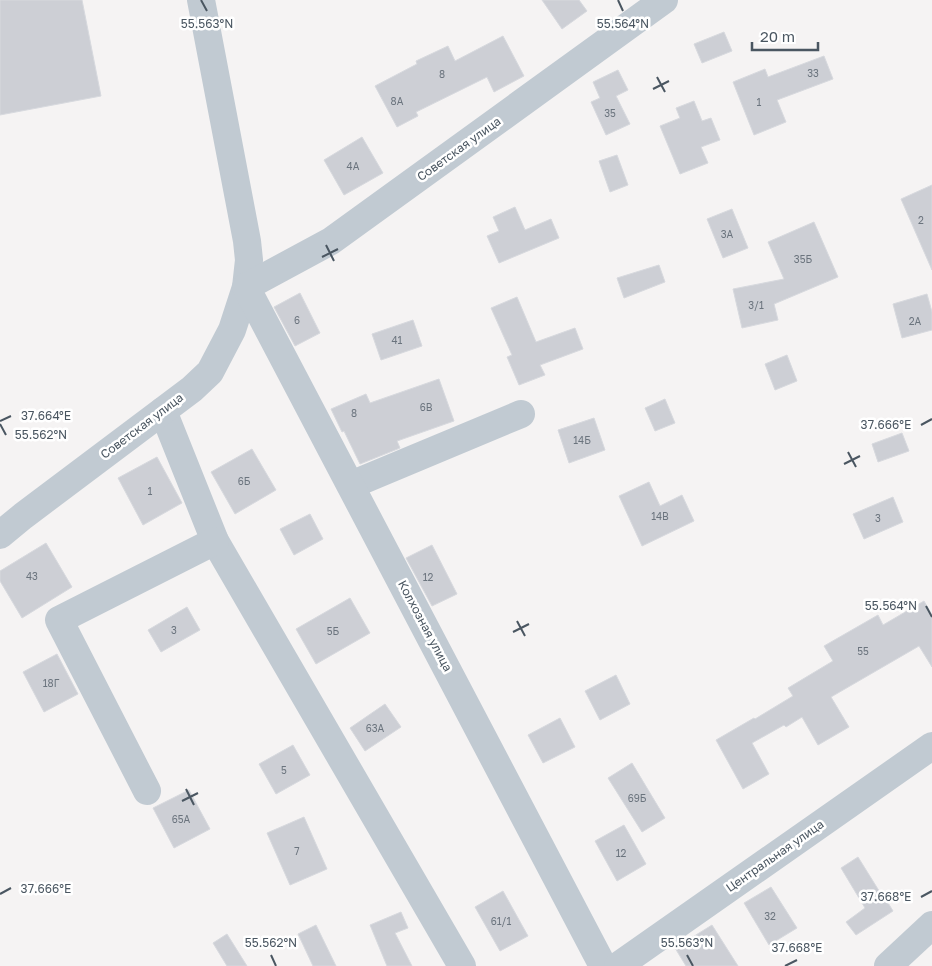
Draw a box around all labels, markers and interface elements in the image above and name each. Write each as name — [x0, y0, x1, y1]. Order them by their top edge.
text: 55.563°N — [181, 16, 233, 31]
text: 55.564°N — [597, 16, 649, 31]
scale bar — [752, 20, 818, 52]
text: 20 m — [760, 27, 795, 45]
house number: 33 — [807, 67, 819, 79]
house number: 8 — [439, 68, 445, 80]
house number: 8А — [391, 95, 404, 107]
house number: 1 — [757, 96, 762, 108]
house number: 35 — [604, 107, 616, 119]
street label: Советская улица — [414, 113, 504, 184]
house number: 4А — [347, 160, 360, 172]
house number: 2 — [918, 214, 924, 226]
house number: 3А — [721, 228, 734, 240]
house number: 35Б — [794, 253, 812, 265]
house number: 3/1 — [748, 299, 764, 311]
house number: 6 — [294, 314, 300, 326]
house number: 2А — [909, 315, 922, 327]
house number: 41 — [392, 334, 403, 346]
street label: Советская улица — [97, 390, 186, 462]
house number: 6В — [420, 401, 433, 413]
house number: 8 — [351, 407, 357, 419]
text: 37.664°E — [21, 408, 71, 423]
text: 37.666°E — [861, 417, 911, 432]
text: 55.562°N — [15, 427, 67, 442]
house number: 14Б — [573, 434, 591, 446]
house number: 6Б — [238, 475, 251, 487]
house number: 1 — [148, 485, 153, 497]
house number: 14В — [651, 510, 669, 522]
house number: 3 — [875, 512, 881, 524]
house number: 43 — [26, 570, 38, 582]
house number: 12 — [423, 571, 434, 583]
street label: Колхозная улица — [395, 578, 456, 674]
text: 55.564°N — [865, 598, 917, 613]
house number: 3 — [171, 624, 177, 636]
house number: 5Б — [327, 625, 340, 637]
house number: 55 — [857, 645, 869, 657]
house number: 18Г — [43, 677, 60, 689]
house number: 63А — [366, 722, 385, 734]
house number: 5 — [281, 764, 287, 776]
house number: 69Б — [628, 792, 647, 804]
house number: 65А — [172, 813, 191, 825]
street label: Центральная улица — [723, 816, 826, 895]
house number: 7 — [294, 845, 300, 857]
house number: 12 — [616, 847, 627, 859]
text: 37.666°E — [21, 881, 71, 896]
text: 37.668°E — [861, 889, 911, 904]
house number: 32 — [764, 910, 776, 922]
house number: 61/1 — [491, 915, 511, 927]
text: 55.562°N — [245, 935, 297, 950]
text: 55.563°N — [661, 935, 713, 950]
text: 37.668°E — [772, 940, 822, 955]

